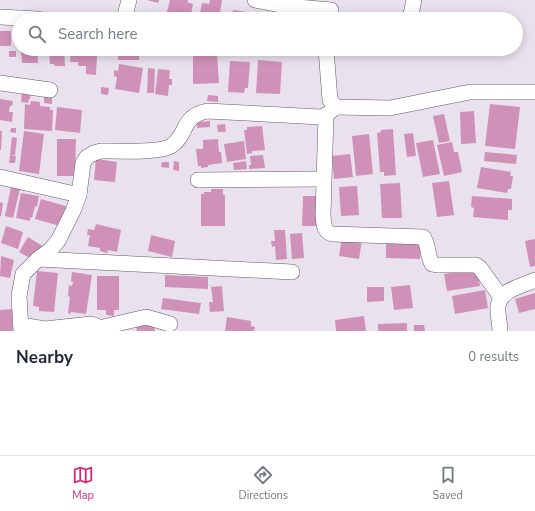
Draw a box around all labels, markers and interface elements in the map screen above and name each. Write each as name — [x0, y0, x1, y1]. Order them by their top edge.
search box — [12, 12, 523, 56]
icon: search — [26, 23, 48, 45]
text: Search here — [58, 24, 138, 44]
text: Nearby — [16, 346, 73, 369]
text: 0 results — [468, 348, 519, 366]
tab: Map — [72, 464, 94, 503]
tab: Directions — [238, 464, 288, 503]
tab: Saved — [432, 464, 463, 503]

